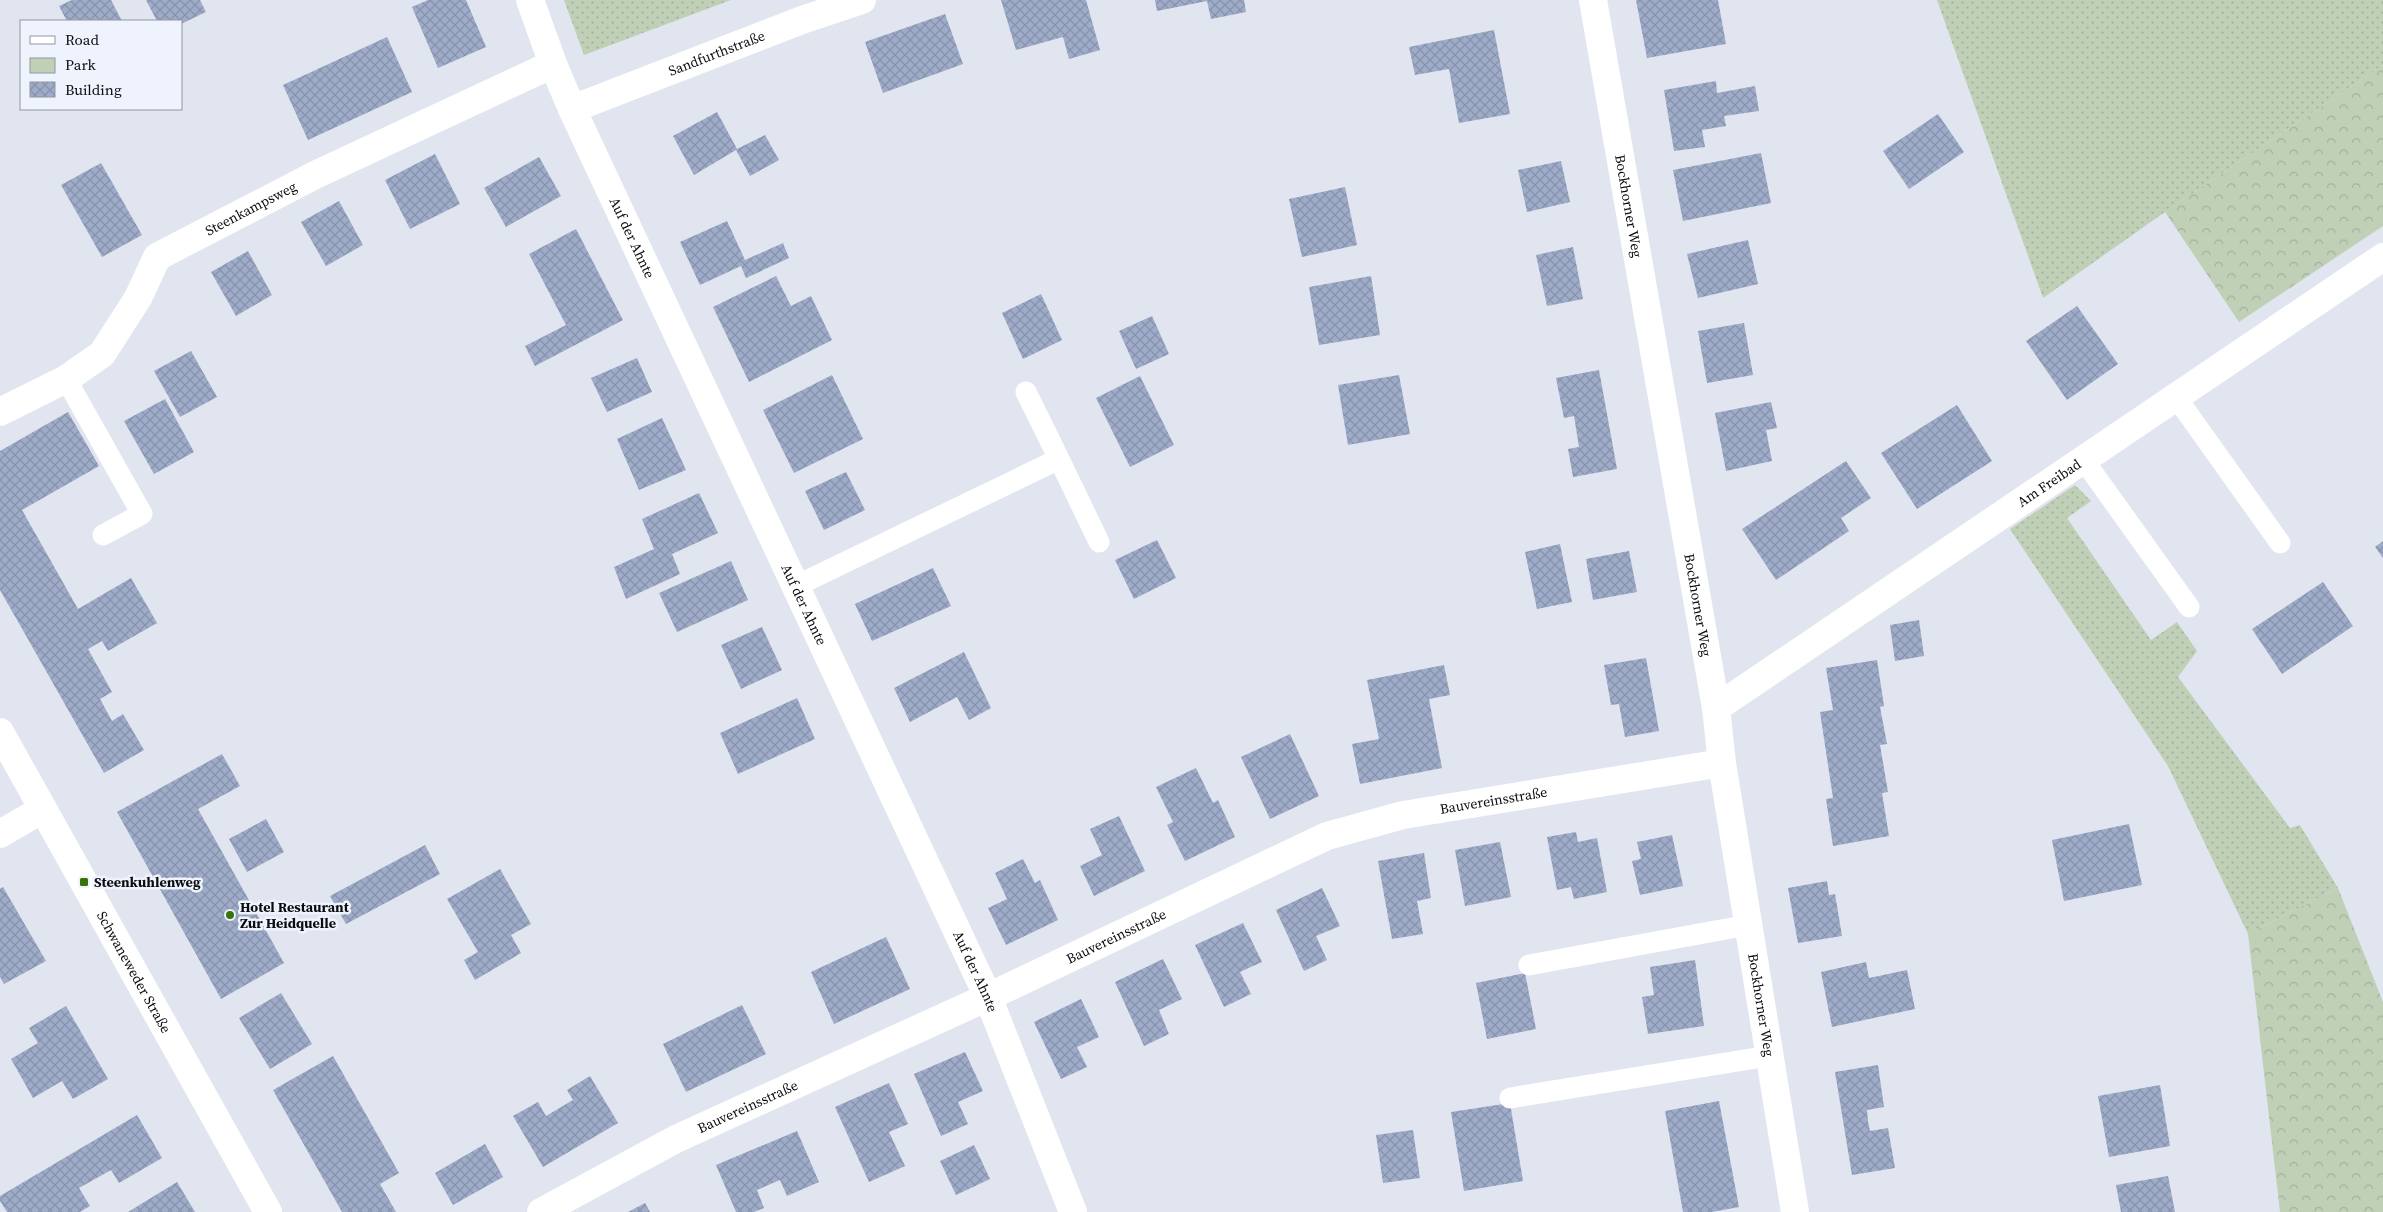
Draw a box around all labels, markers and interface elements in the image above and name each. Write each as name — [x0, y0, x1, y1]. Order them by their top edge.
legend — [20, 20, 182, 110]
street label: Sandfurthstraße — [665, 25, 768, 81]
text: Road — [65, 29, 99, 50]
text: Park — [65, 54, 97, 75]
text: Building — [65, 79, 122, 100]
street label: Bockhorner Weg — [1610, 153, 1648, 259]
street label: Steenkampsweg — [202, 176, 300, 240]
street label: Auf der Ahnte — [605, 194, 660, 282]
street label: Am Freibad — [2013, 454, 2085, 512]
street label: Bockhorner Weg — [1679, 552, 1717, 658]
street label: Auf der Ahnte — [776, 561, 832, 648]
street label: Bauvereinsstraße — [1438, 782, 1549, 819]
place label: Steenkuhlenweg — [94, 872, 201, 892]
marker: Steenkuhlenweg — [78, 876, 90, 888]
place label: Hotel Restaurant Zur Heidquelle — [240, 897, 350, 933]
street label: Bauvereinsstraße — [1063, 904, 1169, 968]
street label: Schwaneweder Straße — [92, 908, 176, 1037]
marker: Hotel Restaurant Zur Heidquelle — [224, 909, 236, 921]
street label: Auf der Ahnte — [948, 927, 1003, 1015]
street label: Bockhorner Weg — [1743, 952, 1780, 1058]
street label: Bauvereinsstraße — [694, 1075, 801, 1138]

